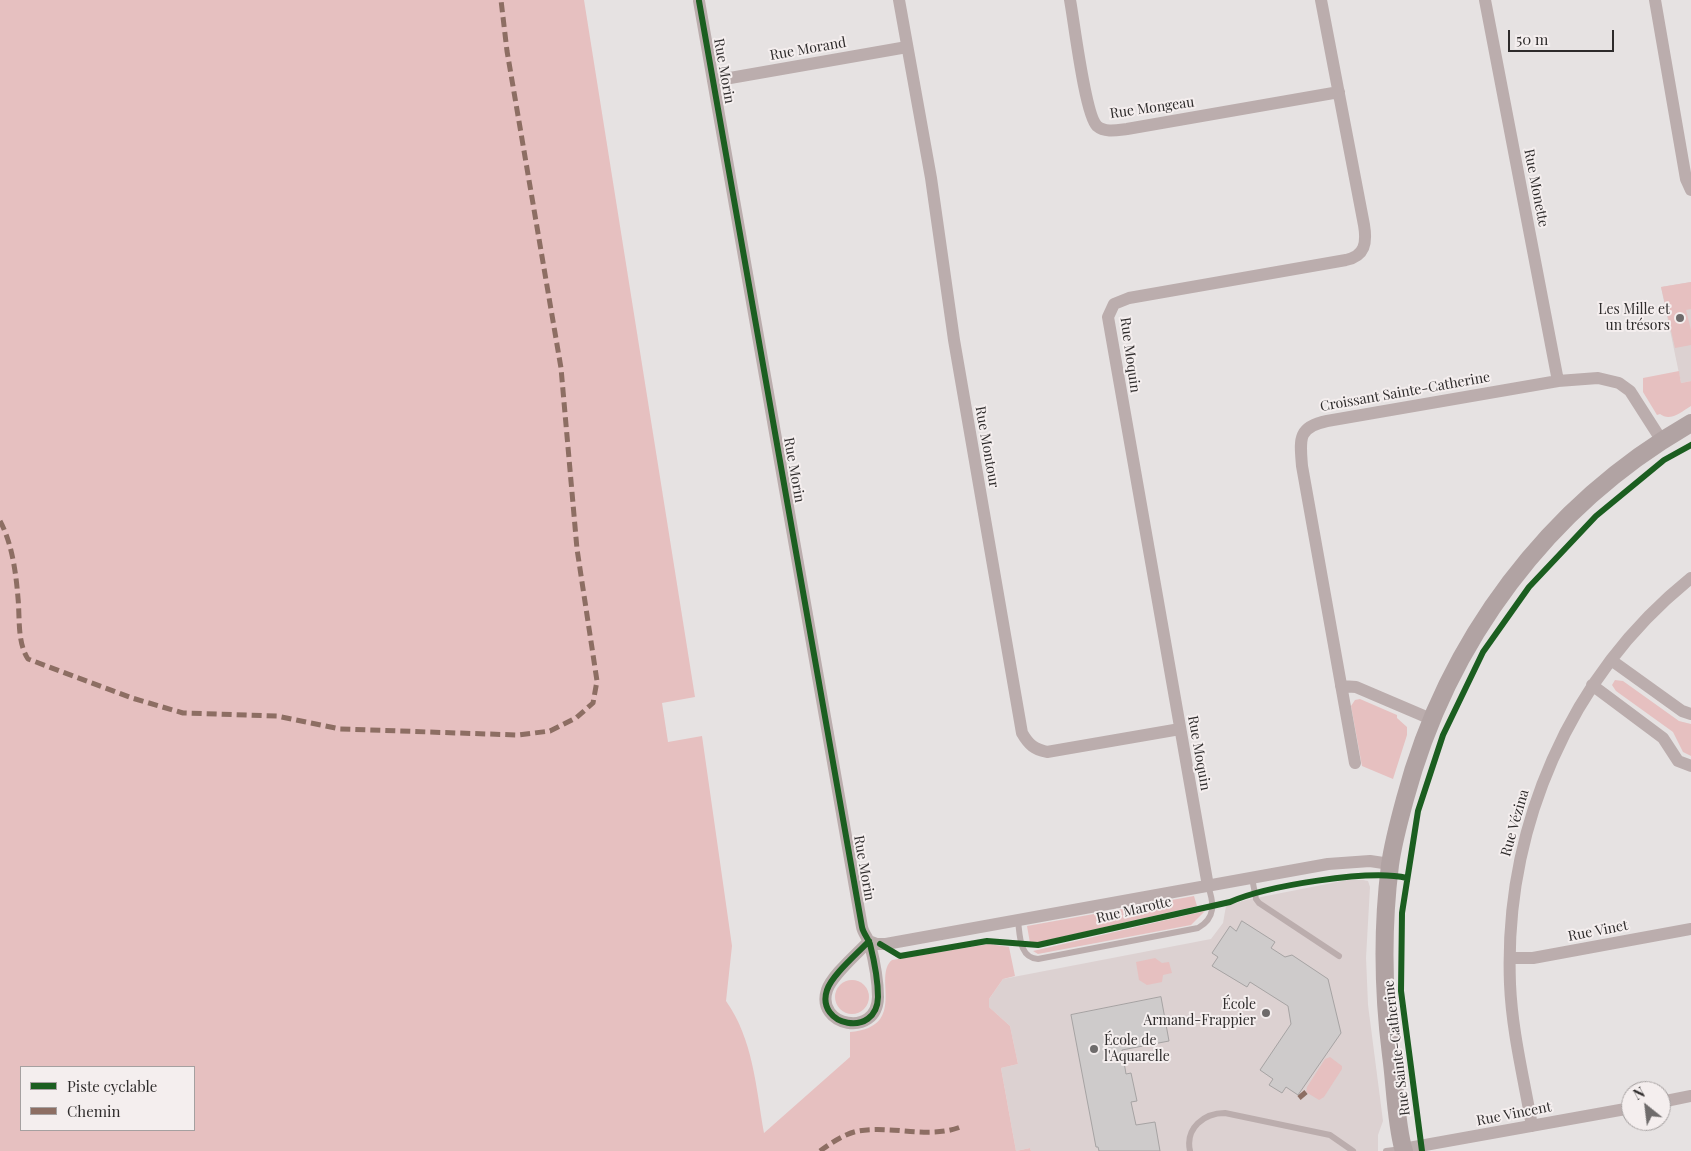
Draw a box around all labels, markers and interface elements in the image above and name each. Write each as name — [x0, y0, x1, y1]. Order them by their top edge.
scale bar — [1511, 20, 1617, 52]
text: 50 m — [1516, 29, 1548, 49]
street label: Rue Morand — [769, 34, 847, 64]
street label: Rue Morin — [710, 37, 738, 105]
street label: Rue Mongeau — [1109, 94, 1195, 122]
street label: Rue Monette — [1520, 147, 1552, 229]
place label: Les Mille et un trésors — [1598, 302, 1670, 334]
marker: Les Mille et un trésors — [1674, 312, 1686, 324]
street label: Rue Moquin — [1116, 316, 1144, 394]
street label: Croissant Sainte-Catherine — [1319, 369, 1491, 415]
street label: Rue Montour — [972, 405, 1002, 489]
street label: Rue Morin — [780, 436, 808, 504]
street label: Rue Moquin — [1184, 714, 1214, 792]
street label: Rue Vézina — [1497, 788, 1533, 858]
street label: Rue Morin — [850, 834, 878, 902]
street label: Rue Marotte — [1095, 893, 1173, 927]
street label: Rue Vinet — [1567, 917, 1629, 945]
street label: Rue Sainte-Catherine — [1380, 979, 1414, 1117]
place label: École Armand-Frappier — [1143, 997, 1256, 1030]
marker: École Armand-Frappier — [1260, 1007, 1272, 1019]
place label: École de l'Aquarelle — [1104, 1033, 1170, 1066]
marker: École de l'Aquarelle — [1088, 1043, 1100, 1055]
legend — [20, 1066, 195, 1131]
text: Piste cyclable — [67, 1076, 157, 1096]
north arrow — [1621, 1081, 1671, 1131]
text: N — [1630, 1083, 1648, 1104]
street label: Rue Vincent — [1475, 1099, 1553, 1129]
text: Chemin — [67, 1101, 120, 1121]

